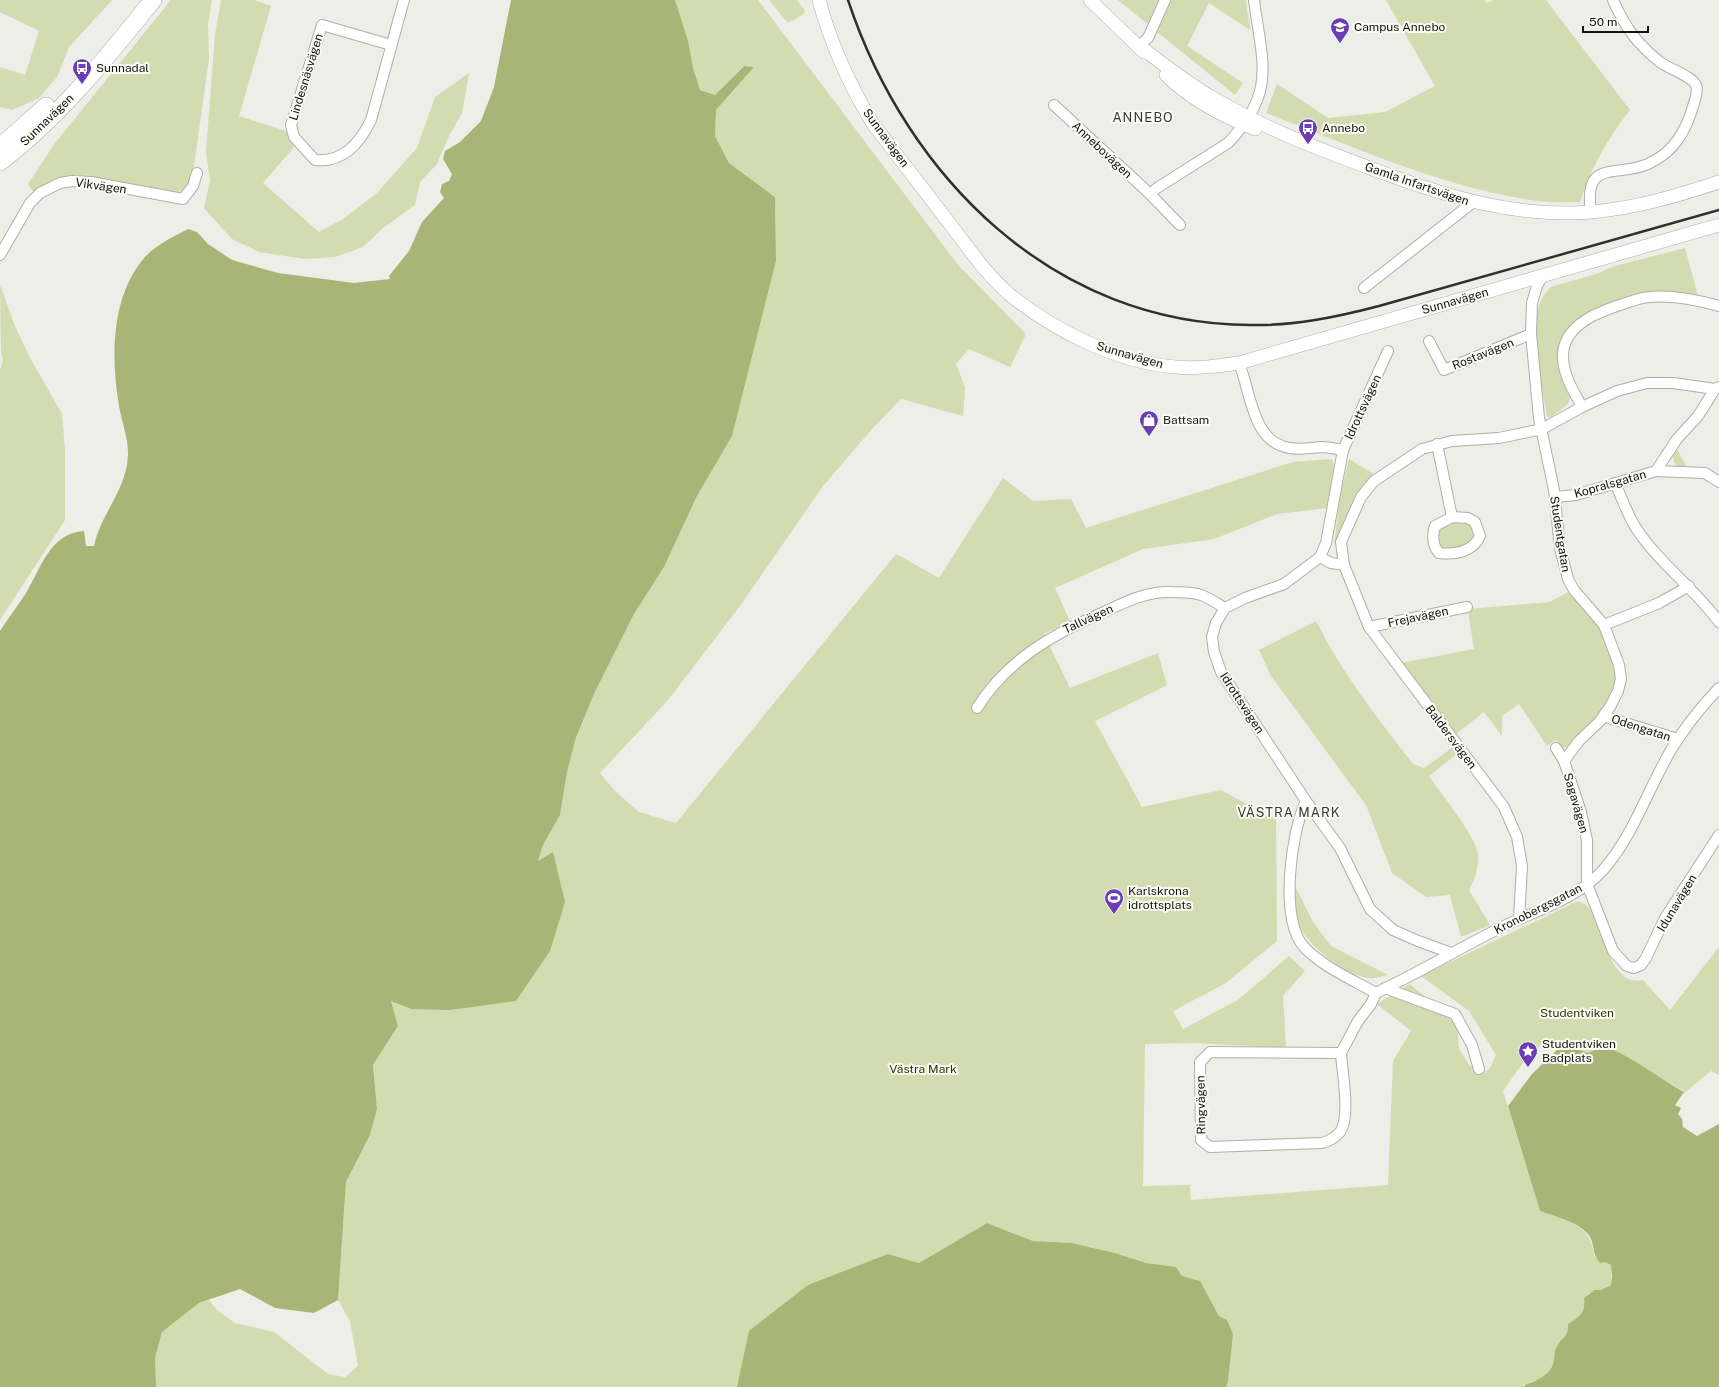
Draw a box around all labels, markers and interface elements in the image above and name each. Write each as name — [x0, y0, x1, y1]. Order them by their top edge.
scale bar — [1583, 8, 1648, 34]
text: 50 m — [1589, 15, 1617, 29]
school or university icon: Campus Annebo — [1329, 16, 1351, 44]
place label: Campus Annebo — [1354, 20, 1446, 34]
street label: Lindesnäsvägen — [286, 32, 326, 122]
bus stop icon: Sunnadal — [71, 57, 93, 85]
place label: Sunnadal — [96, 61, 149, 75]
street label: Sunnavägen — [17, 91, 77, 149]
street label: Sunnavägen — [860, 106, 912, 170]
district label: ANNEBO — [1112, 110, 1174, 125]
bus stop icon: Annebo — [1297, 117, 1319, 145]
street label: Annebovägen — [1069, 119, 1135, 181]
place label: Annebo — [1322, 121, 1365, 135]
street label: Gamla Infartsvägen — [1363, 160, 1471, 208]
street label: Vikvägen — [74, 175, 128, 197]
street label: Sunnavägen — [1420, 285, 1490, 317]
street label: Rostavägen — [1450, 335, 1516, 373]
street label: Sunnavägen — [1095, 339, 1165, 371]
street label: Idrottsvägen — [1342, 372, 1384, 442]
shop icon: Battsam — [1138, 409, 1160, 437]
place label: Battsam — [1163, 413, 1209, 427]
street label: Kopralsgatan — [1572, 467, 1648, 501]
street label: Studentgatan — [1547, 495, 1573, 573]
street label: Tallvägen — [1061, 601, 1115, 637]
street label: Frejavägen — [1386, 604, 1450, 630]
street label: Idrottsvägen — [1217, 670, 1267, 736]
street label: Baldersvägen — [1422, 702, 1480, 772]
street label: Odengatan — [1610, 712, 1672, 744]
street label: Sagavägen — [1561, 771, 1591, 835]
district label: VÄSTRA MARK — [1237, 805, 1341, 820]
street label: Idunavägen — [1654, 872, 1700, 934]
street label: Kronobergsgatan — [1492, 881, 1584, 937]
place label: Karlskrona idrottsplats — [1128, 884, 1192, 912]
sports icon: Karlskrona idrottsplats — [1103, 887, 1125, 915]
park label: Studentviken — [1540, 1006, 1614, 1020]
place label: Studentviken Badplats — [1542, 1037, 1616, 1065]
place icon: Studentviken Badplats — [1517, 1040, 1539, 1068]
park label: Västra Mark — [889, 1062, 957, 1076]
street label: Ringvägen — [1193, 1075, 1209, 1135]

